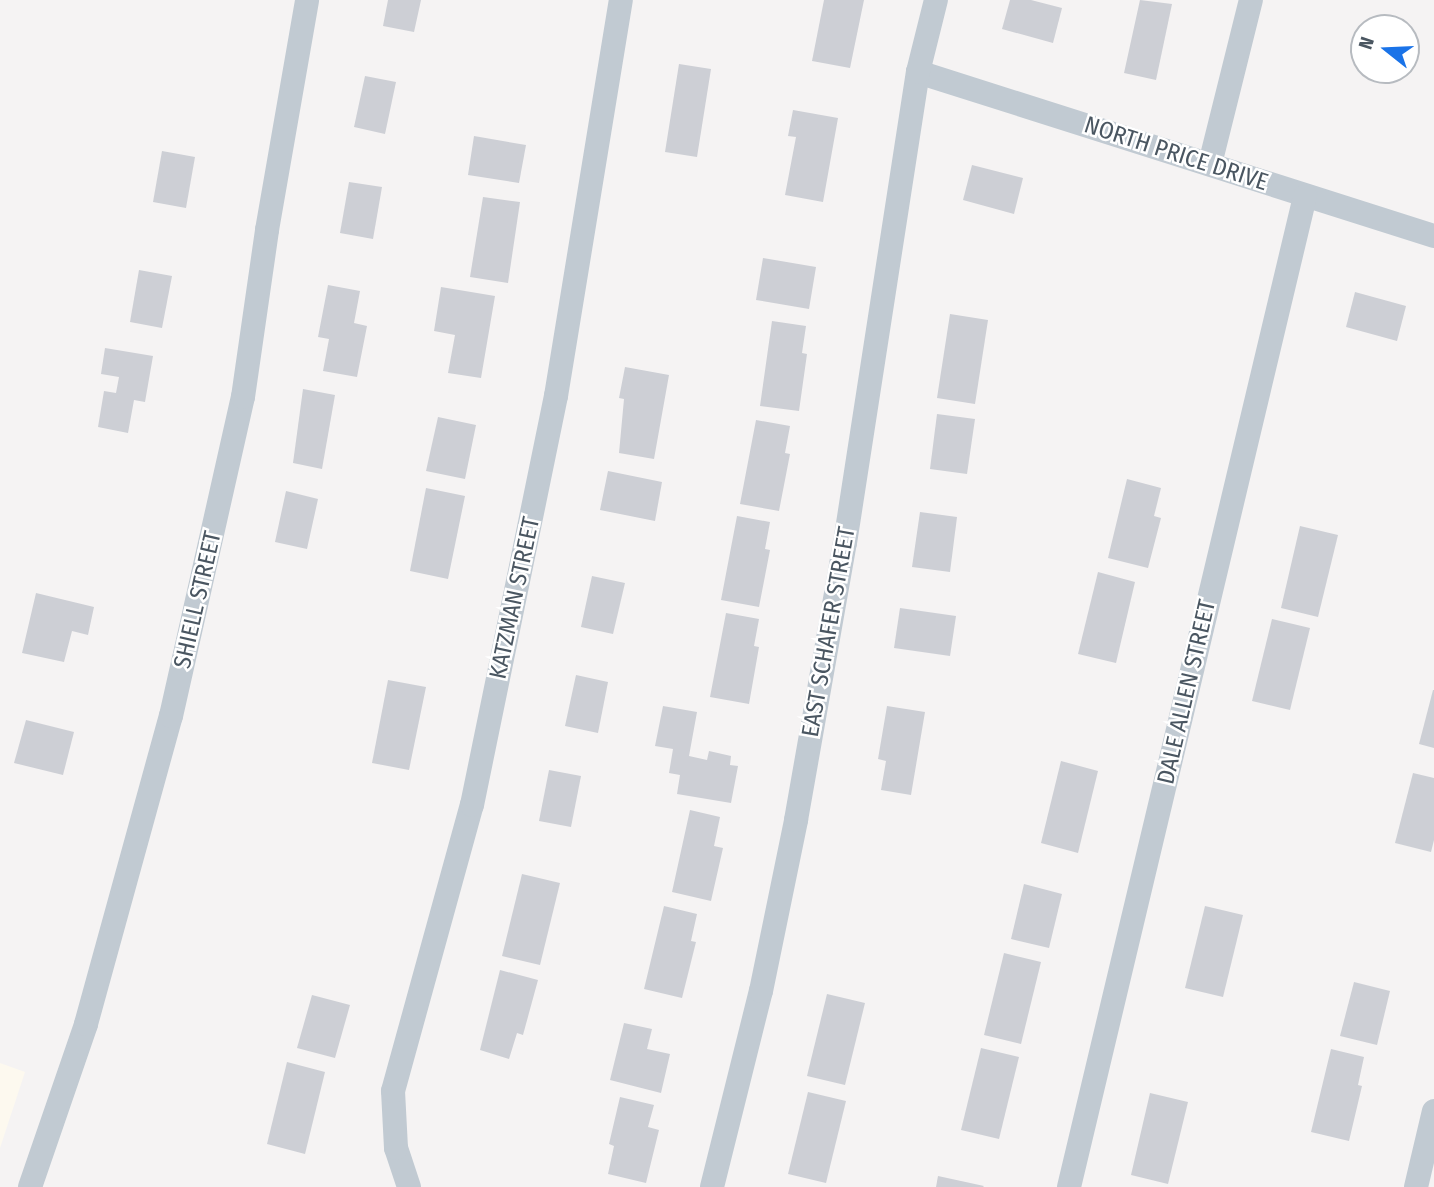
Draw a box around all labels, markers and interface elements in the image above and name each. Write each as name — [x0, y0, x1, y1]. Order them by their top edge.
north arrow — [1350, 14, 1420, 84]
text: N — [1354, 34, 1379, 52]
street label: NORTH PRICE DRIVE — [1081, 111, 1271, 197]
street label: KATZMAN STREET — [484, 514, 546, 682]
street label: EAST SCHAFER STREET — [796, 525, 862, 739]
street label: SHIELL STREET — [168, 529, 228, 671]
street label: DALE ALLEN STREET — [1152, 597, 1222, 787]

